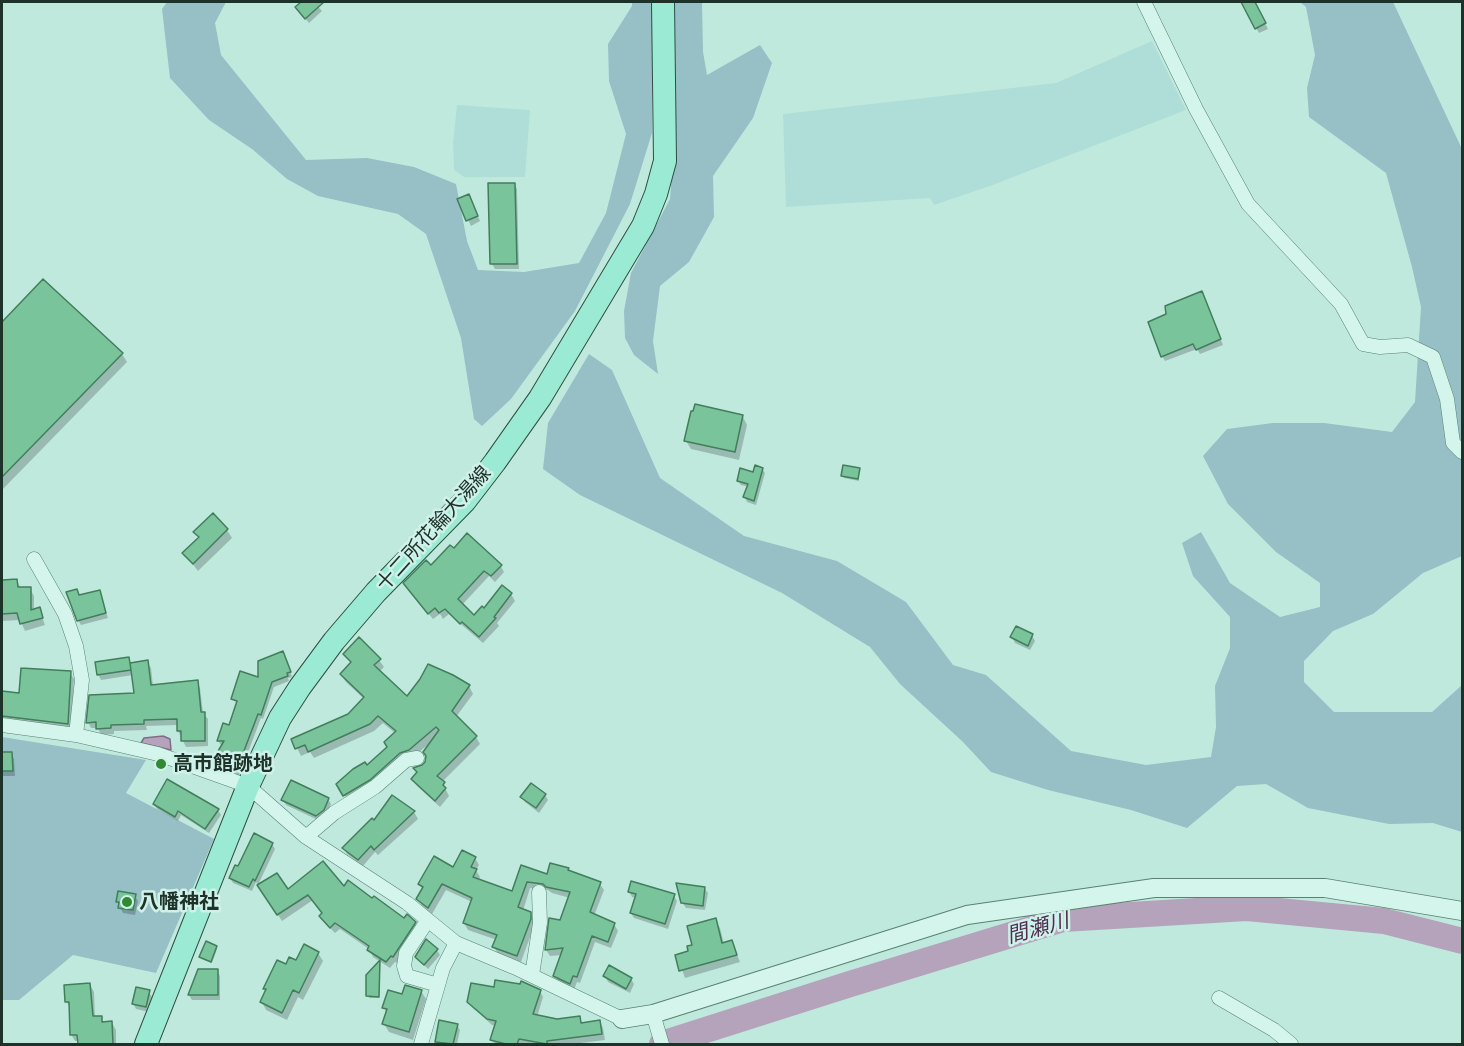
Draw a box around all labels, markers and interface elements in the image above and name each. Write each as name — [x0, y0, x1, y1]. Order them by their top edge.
street label: 十二所花輪大湯線 — [372, 462, 496, 596]
place label: 高市館跡地 — [173, 752, 273, 776]
marker: 高市館跡地 — [154, 757, 168, 771]
place label: 八幡神社 — [139, 890, 219, 914]
marker: 八幡神社 — [120, 895, 134, 909]
water label: 間瀬川 — [1004, 909, 1072, 949]

